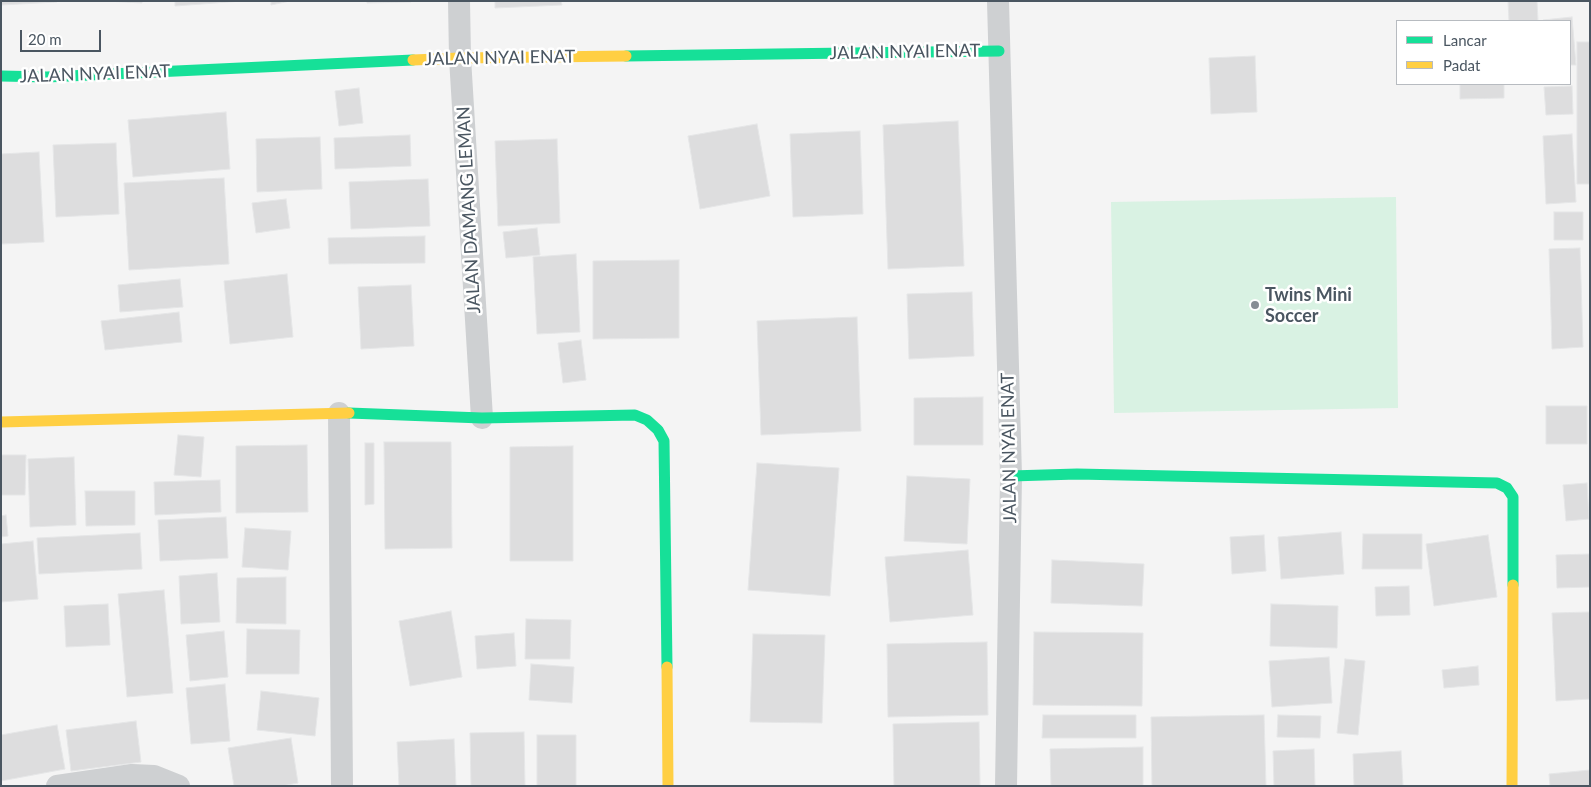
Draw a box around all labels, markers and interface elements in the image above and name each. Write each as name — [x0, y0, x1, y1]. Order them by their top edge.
scale bar — [22, 20, 104, 52]
legend — [1396, 20, 1571, 85]
text: 20 m — [28, 30, 62, 48]
text: Lancar — [1443, 31, 1487, 49]
street label: JALAN NYAI ENAT — [830, 40, 980, 64]
street label: JALAN NYAI ENAT — [425, 46, 575, 70]
text: Padat — [1443, 56, 1480, 74]
street label: JALAN NYAI ENAT — [19, 61, 171, 87]
street label: JALAN DAMANG LEMAN — [453, 106, 485, 314]
place label: Twins Mini Soccer — [1265, 284, 1352, 326]
marker: Twins Mini Soccer — [1249, 299, 1261, 311]
street label: JALAN NYAI ENAT — [997, 373, 1021, 523]

